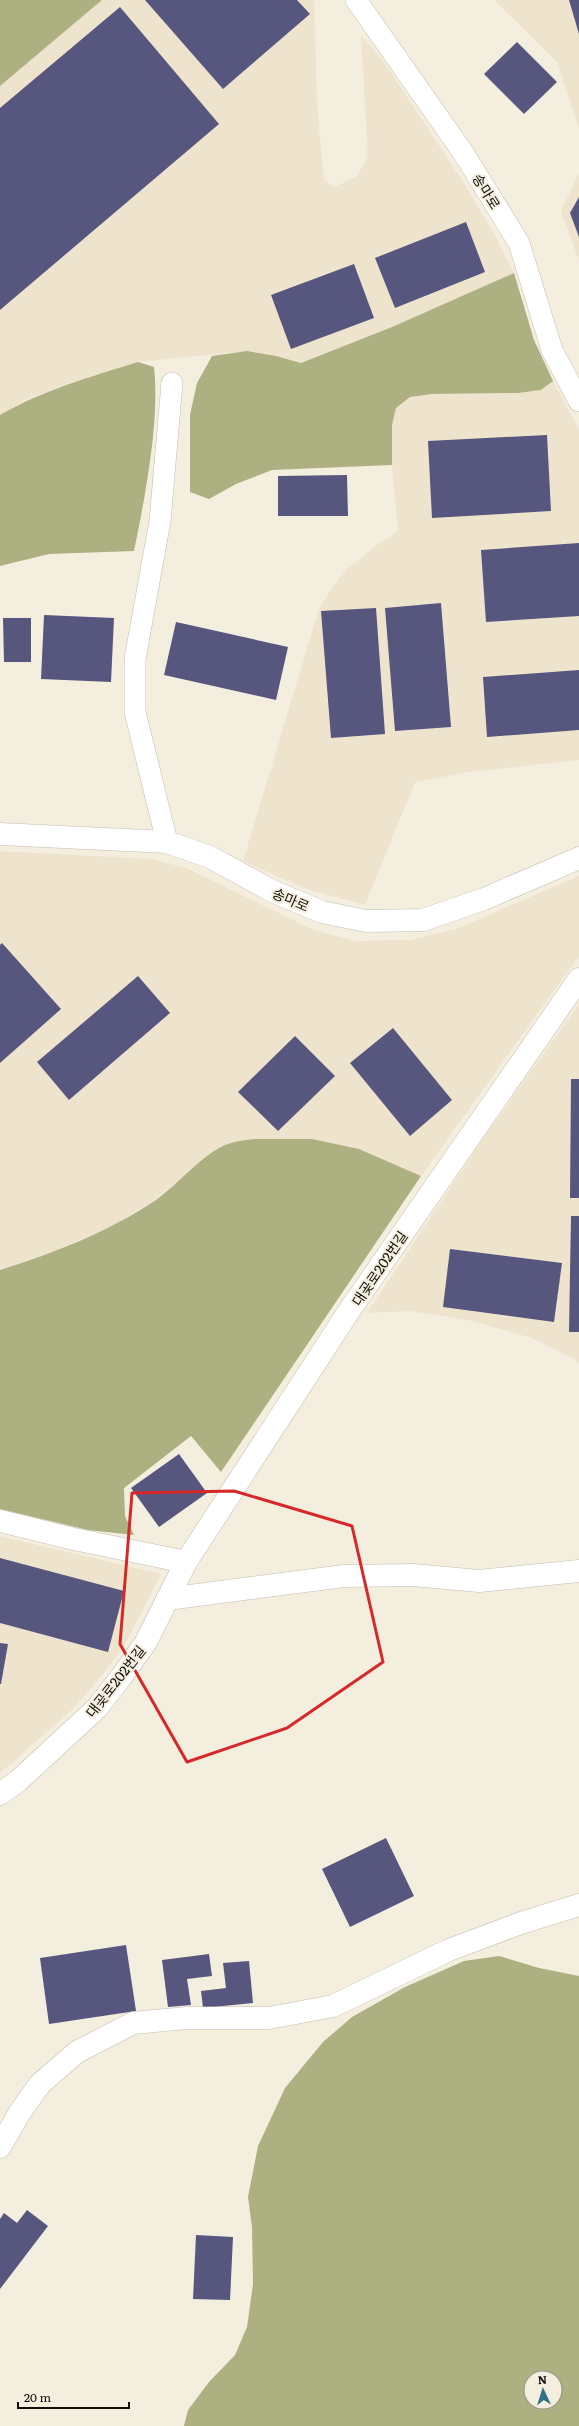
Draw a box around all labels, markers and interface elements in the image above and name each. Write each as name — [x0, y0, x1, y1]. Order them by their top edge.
street label: 송마로 — [468, 169, 506, 213]
street label: 송마로 — [269, 882, 313, 916]
street label: 대곶로202번길 — [347, 1227, 411, 1309]
street label: 대곶로202번길 — [80, 1641, 150, 1721]
north arrow — [523, 2370, 563, 2410]
text: N — [537, 2371, 547, 2387]
scale bar — [18, 2384, 129, 2410]
text: 20 m — [24, 2388, 51, 2406]

